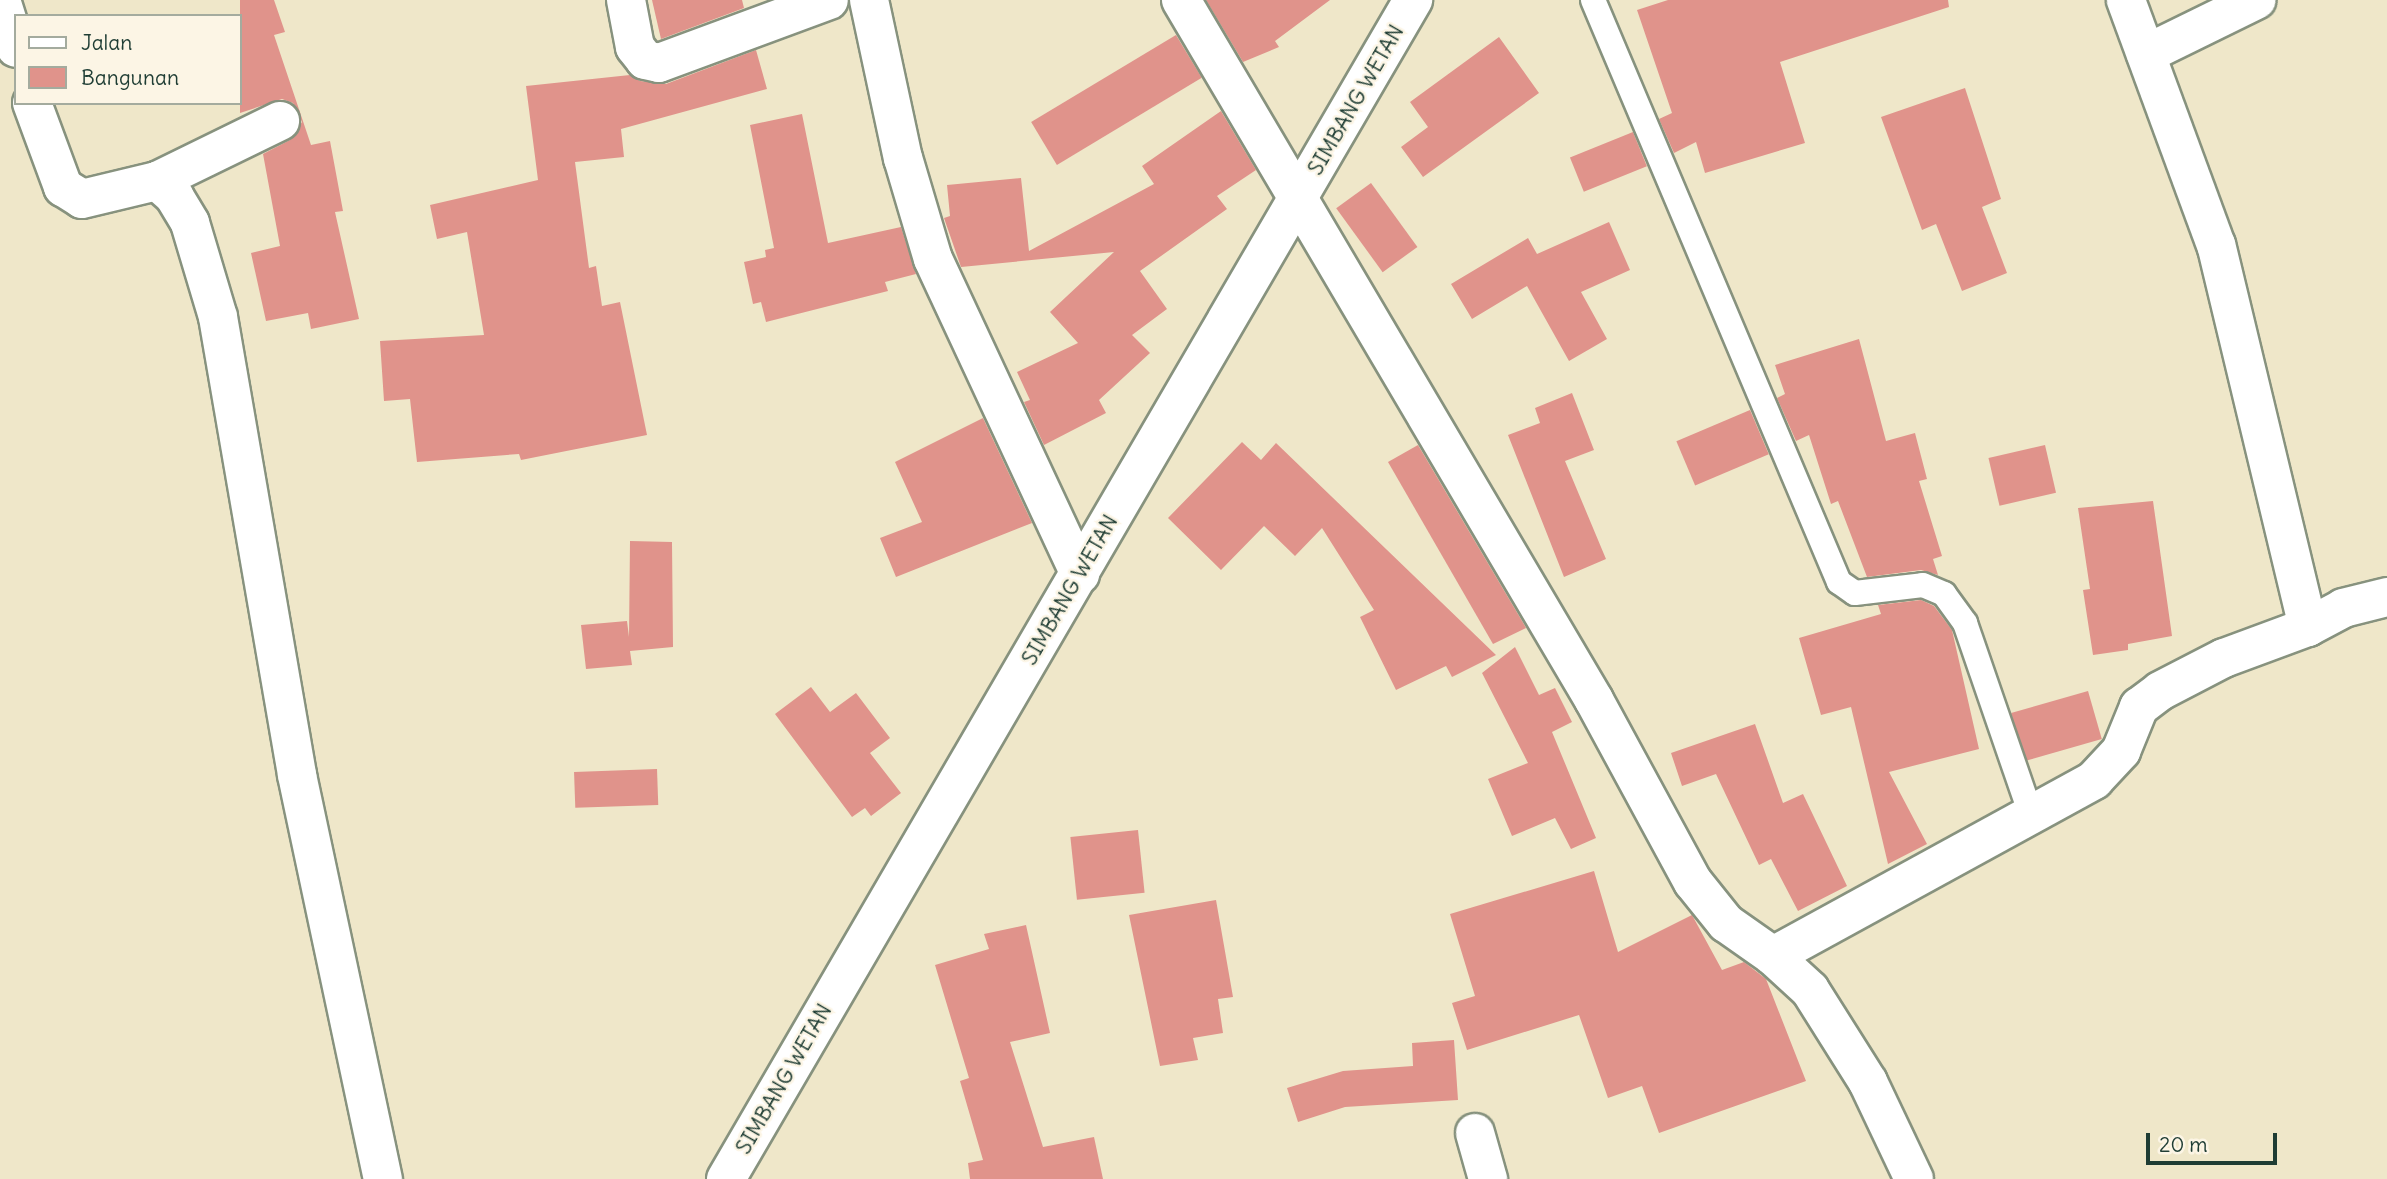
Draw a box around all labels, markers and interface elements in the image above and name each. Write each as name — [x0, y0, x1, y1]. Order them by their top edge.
legend — [14, 14, 242, 105]
street label: SIMBANG WETAN — [1303, 20, 1409, 180]
text: Jalan — [81, 29, 132, 56]
text: Bangunan — [81, 64, 179, 91]
street label: SIMBANG WETAN — [1017, 510, 1123, 670]
street label: SIMBANG WETAN — [731, 999, 837, 1159]
scale bar — [2149, 1120, 2280, 1164]
text: 20 m — [2159, 1131, 2208, 1158]

